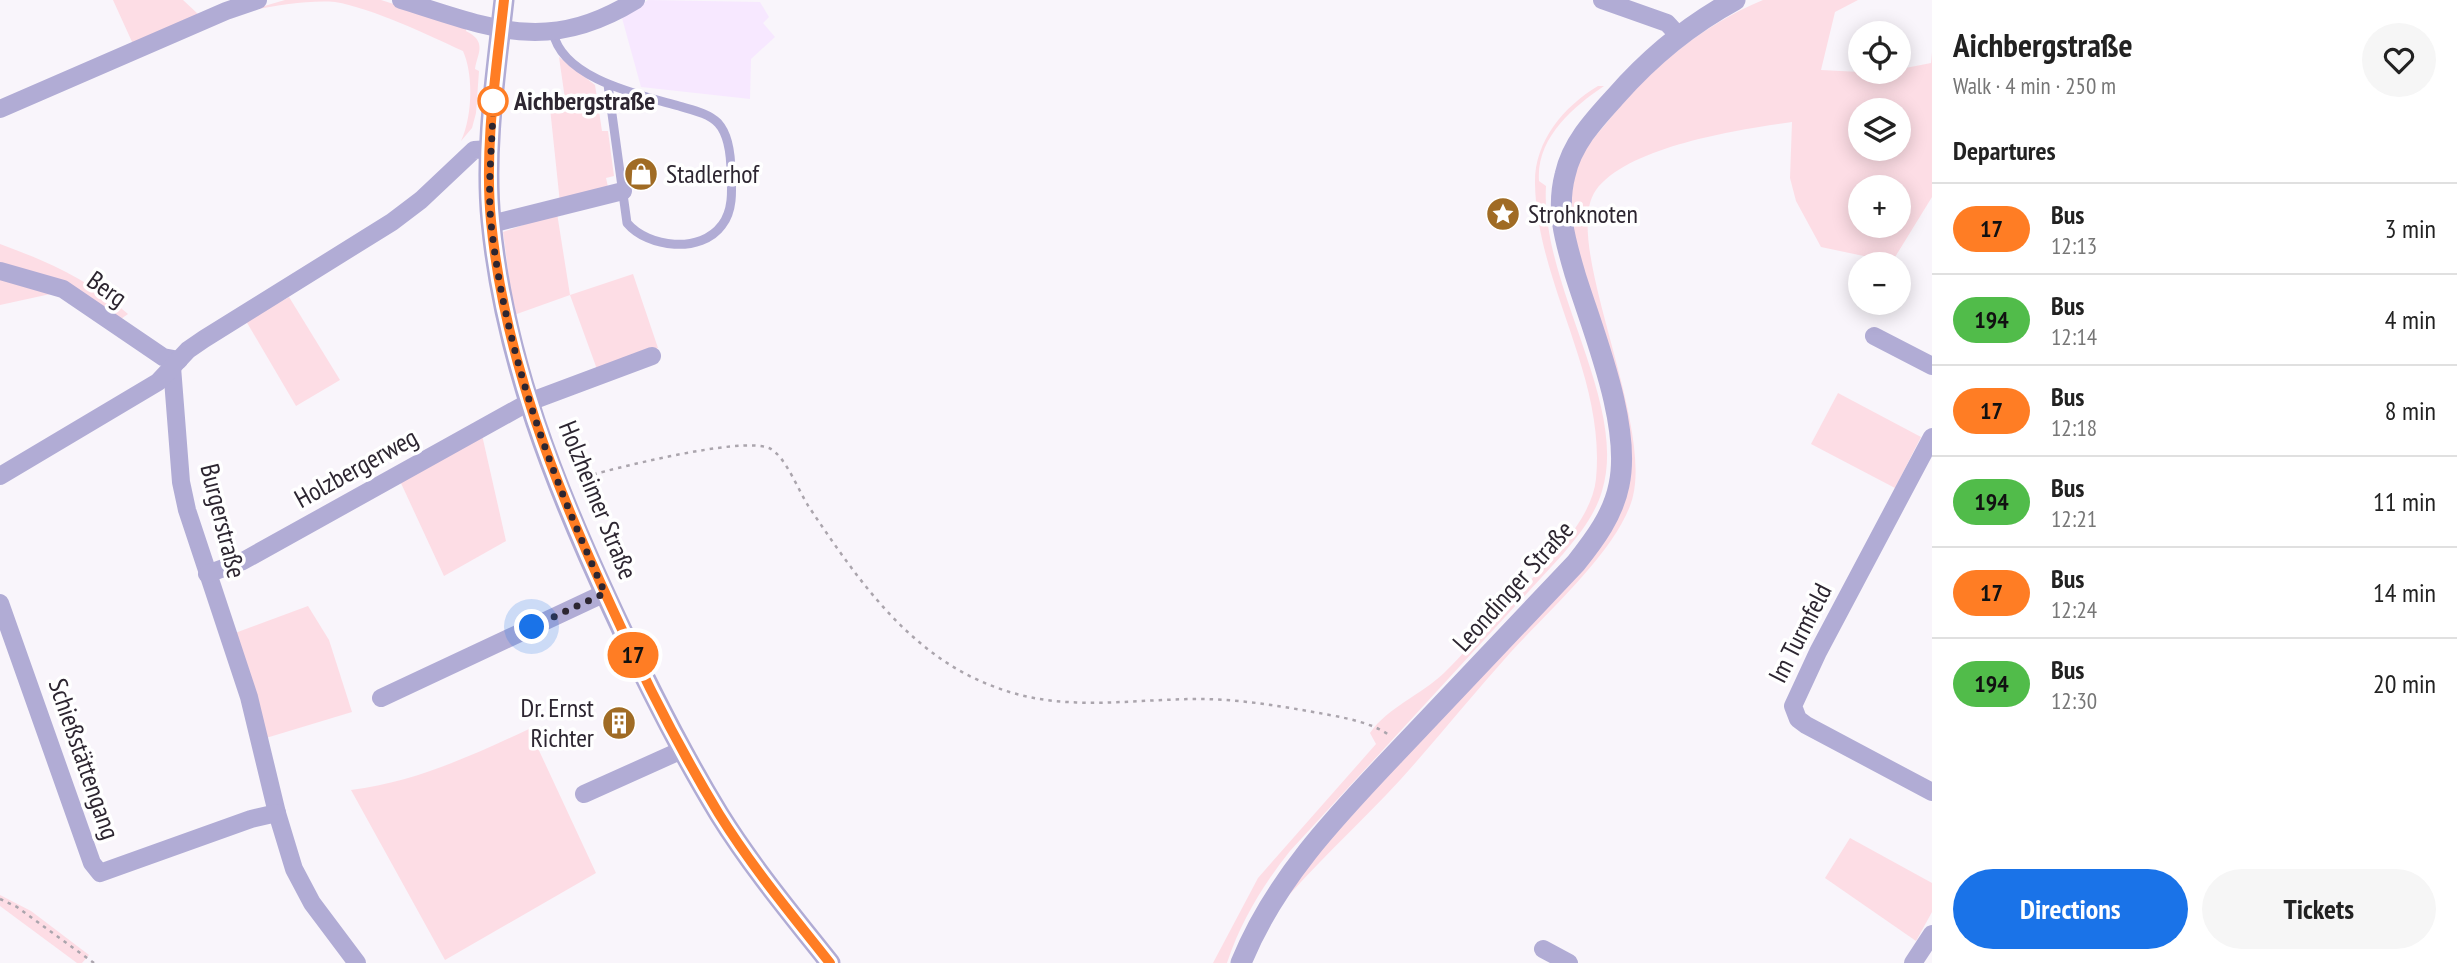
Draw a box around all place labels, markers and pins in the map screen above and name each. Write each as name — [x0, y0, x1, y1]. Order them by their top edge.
place label: Aichbergstraße — [513, 84, 656, 117]
marker: Aichbergstraße — [478, 86, 508, 116]
shop icon: Stadlerhof — [622, 155, 660, 193]
place label: Stadlerhof — [666, 157, 760, 190]
place icon: Strohknoten — [1484, 195, 1522, 233]
place label: Strohknoten — [1528, 197, 1638, 230]
place label: Dr. Ernst Richter — [521, 691, 594, 754]
building icon: Dr. Ernst Richter — [600, 704, 638, 742]

